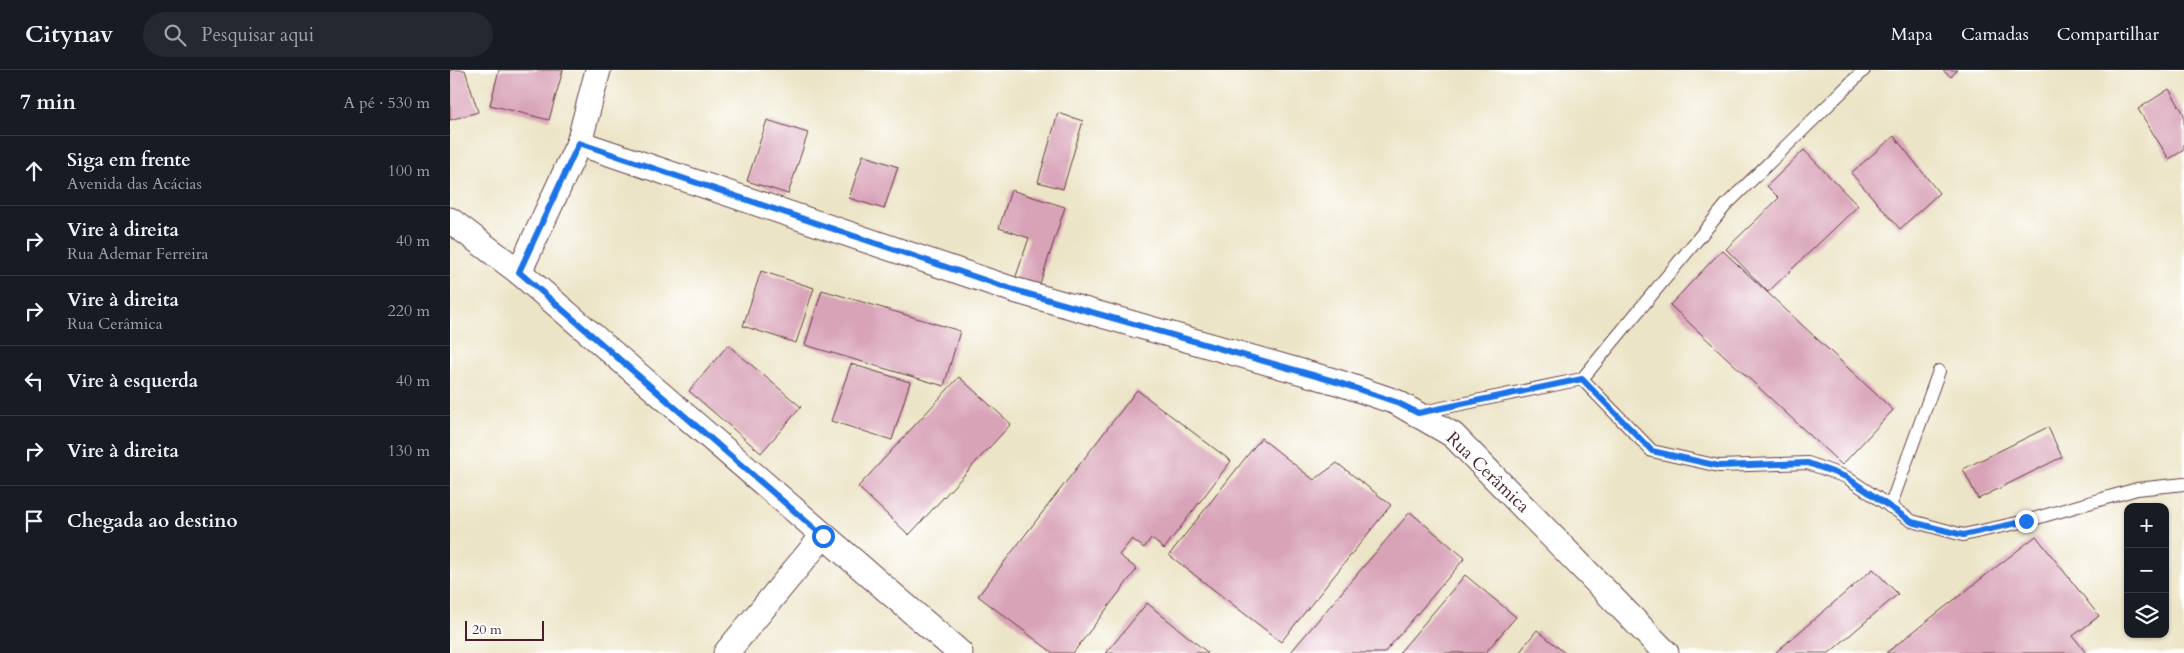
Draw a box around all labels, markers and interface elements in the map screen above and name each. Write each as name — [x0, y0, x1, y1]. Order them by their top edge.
search box — [143, 12, 493, 57]
text: Citynav — [25, 18, 113, 51]
icon: search — [161, 21, 189, 49]
text: Pesquisar aqui — [201, 22, 314, 48]
text: Mapa — [1891, 22, 1933, 47]
text: Camadas — [1961, 22, 2029, 47]
text: Compartilhar — [2057, 22, 2159, 47]
text: 7 min — [20, 88, 76, 117]
text: A pé · 530 m — [343, 92, 430, 114]
text: Siga em frente — [67, 147, 191, 173]
icon: ahead — [20, 157, 48, 185]
text: 100 m — [388, 160, 430, 182]
text: Avenida das Acácias — [67, 173, 202, 195]
text: Vire à direita — [67, 217, 179, 243]
icon: right — [20, 227, 48, 255]
text: 40 m — [396, 230, 430, 252]
text: Rua Ademar Ferreira — [67, 243, 208, 265]
text: Vire à direita — [67, 287, 179, 313]
icon: right — [20, 297, 48, 325]
text: 220 m — [388, 300, 430, 322]
text: Rua Cerâmica — [67, 313, 163, 335]
icon: left — [20, 367, 48, 395]
text: Vire à esquerda — [67, 368, 198, 394]
text: 40 m — [396, 370, 430, 392]
street label: Rua Cerâmica — [1440, 426, 1535, 519]
icon: right — [20, 437, 48, 465]
text: Vire à direita — [67, 438, 179, 464]
text: 130 m — [388, 440, 430, 462]
map controls — [2124, 503, 2169, 638]
button: + — [2124, 503, 2169, 548]
icon: arrive — [20, 507, 48, 535]
text: Chegada ao destino — [67, 508, 238, 534]
route end — [2015, 510, 2038, 533]
route start — [812, 525, 835, 548]
button: − — [2124, 548, 2169, 593]
button: layers — [2124, 593, 2169, 638]
scale bar — [465, 618, 544, 641]
text: 20 m — [472, 620, 502, 639]

